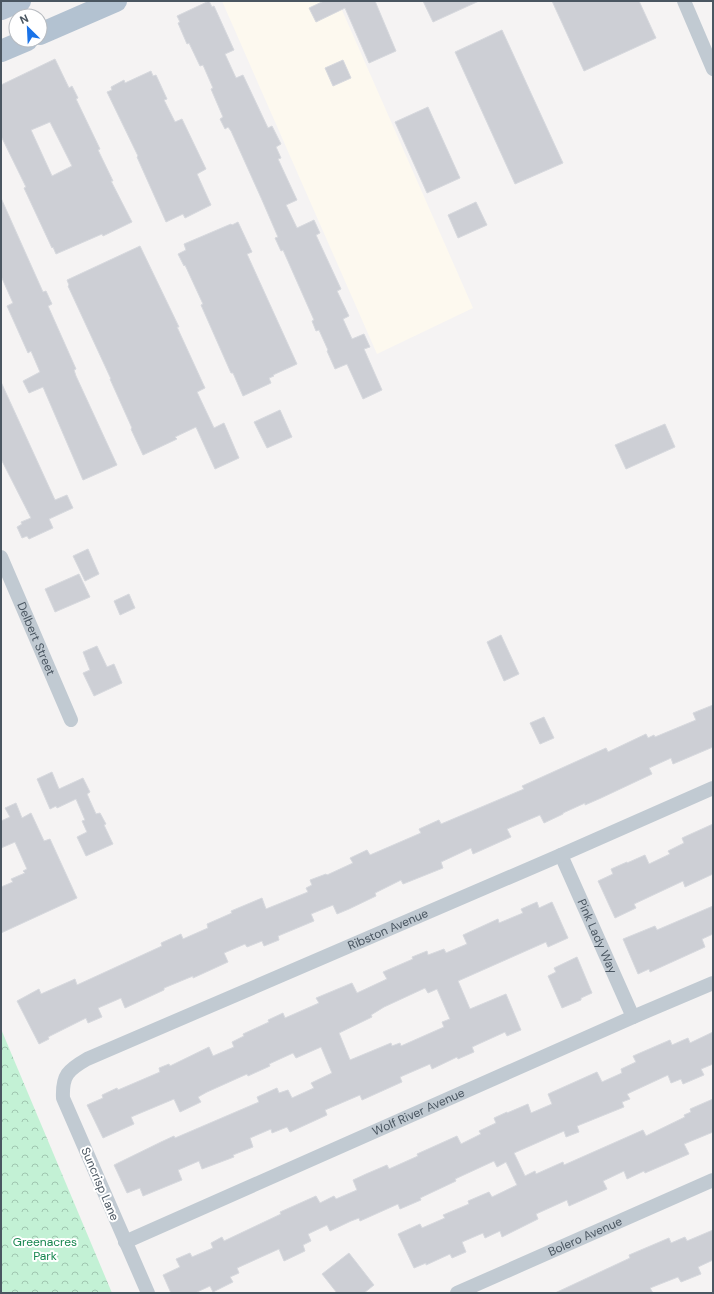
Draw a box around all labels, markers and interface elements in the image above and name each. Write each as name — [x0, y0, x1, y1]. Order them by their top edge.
north arrow — [8, 8, 48, 48]
text: N — [17, 11, 30, 27]
street label: Delbert Street — [13, 600, 59, 678]
street label: Pink Lady Way — [574, 896, 621, 977]
street label: Ribston Avenue — [345, 905, 431, 954]
street label: Wolf River Avenue — [370, 1084, 467, 1139]
street label: Suncrisp Lane — [77, 1145, 123, 1223]
street label: Bolero Avenue — [546, 1213, 625, 1260]
park label: Greenacres Park — [13, 1234, 77, 1264]

